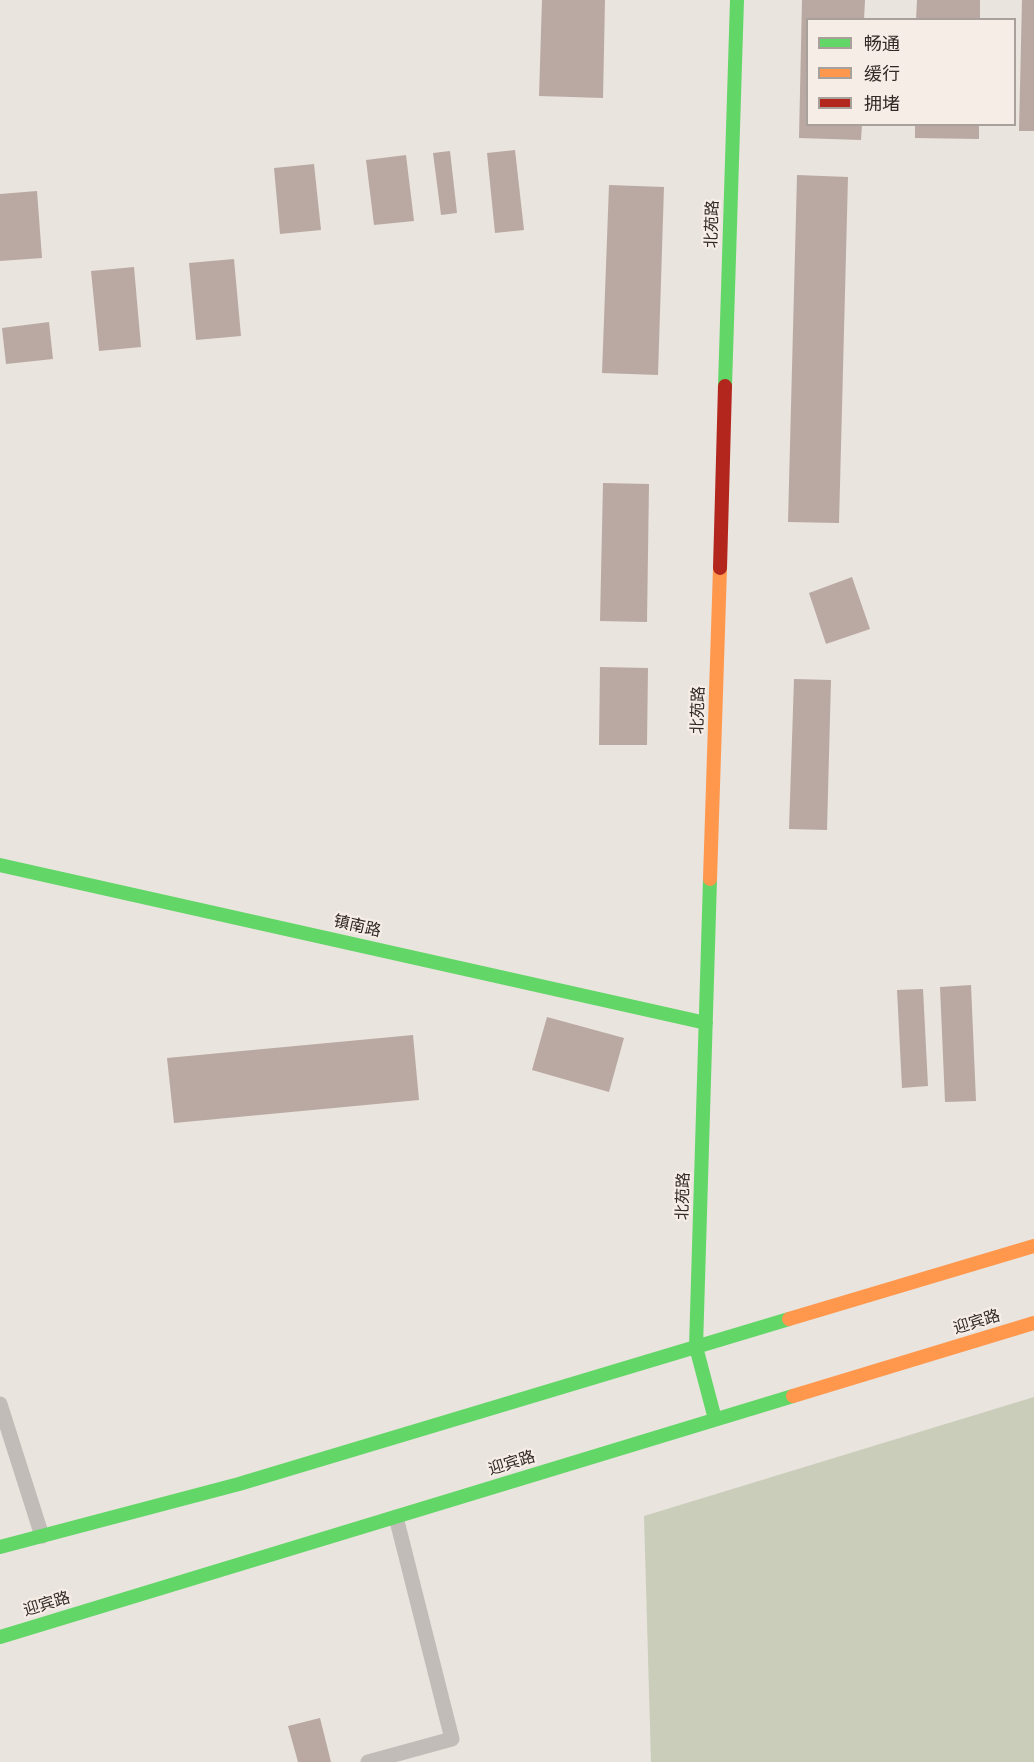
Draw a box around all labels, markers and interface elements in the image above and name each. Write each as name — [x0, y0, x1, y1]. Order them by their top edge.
legend — [806, 18, 1016, 126]
text: 畅通 — [864, 31, 900, 56]
text: 缓行 — [864, 61, 900, 86]
text: 拥堵 — [864, 91, 900, 116]
street label: 北苑路 — [703, 200, 723, 248]
street label: 北苑路 — [689, 686, 709, 734]
street label: 镇南路 — [331, 912, 383, 942]
street label: 北苑路 — [674, 1172, 694, 1220]
street label: 迎宾路 — [951, 1307, 1003, 1339]
street label: 迎宾路 — [486, 1448, 538, 1480]
street label: 迎宾路 — [21, 1589, 73, 1621]

